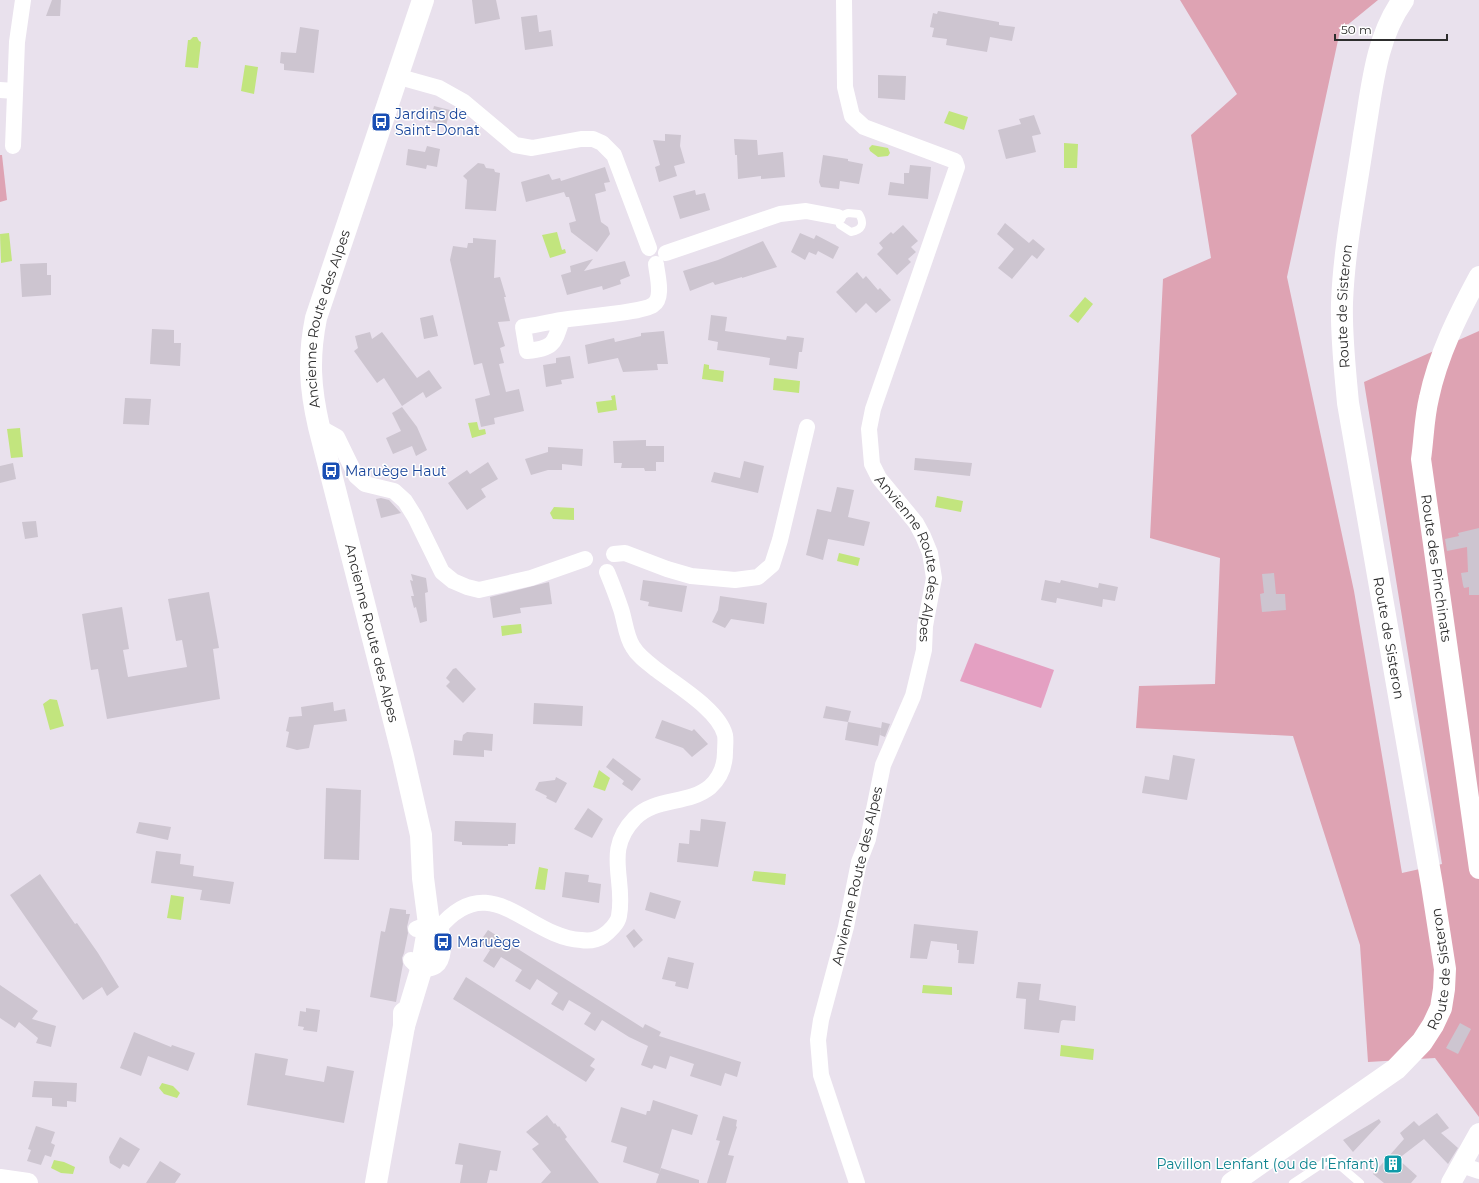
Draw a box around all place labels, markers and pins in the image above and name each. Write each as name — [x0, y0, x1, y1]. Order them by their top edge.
place label: Jardins de Saint-Donat — [394, 105, 480, 139]
bus stop icon: Jardins de Saint-Donat — [370, 111, 392, 133]
bus stop icon: Maruège Haut — [320, 460, 342, 482]
place label: Maruège Haut — [345, 462, 447, 480]
bus stop icon: Maruège — [432, 931, 454, 953]
place label: Maruège — [457, 933, 520, 951]
building icon: Pavillon Lenfant (ou de l'Enfant) — [1382, 1153, 1404, 1175]
place label: Pavillon Lenfant (ou de l'Enfant) — [1156, 1155, 1379, 1173]

